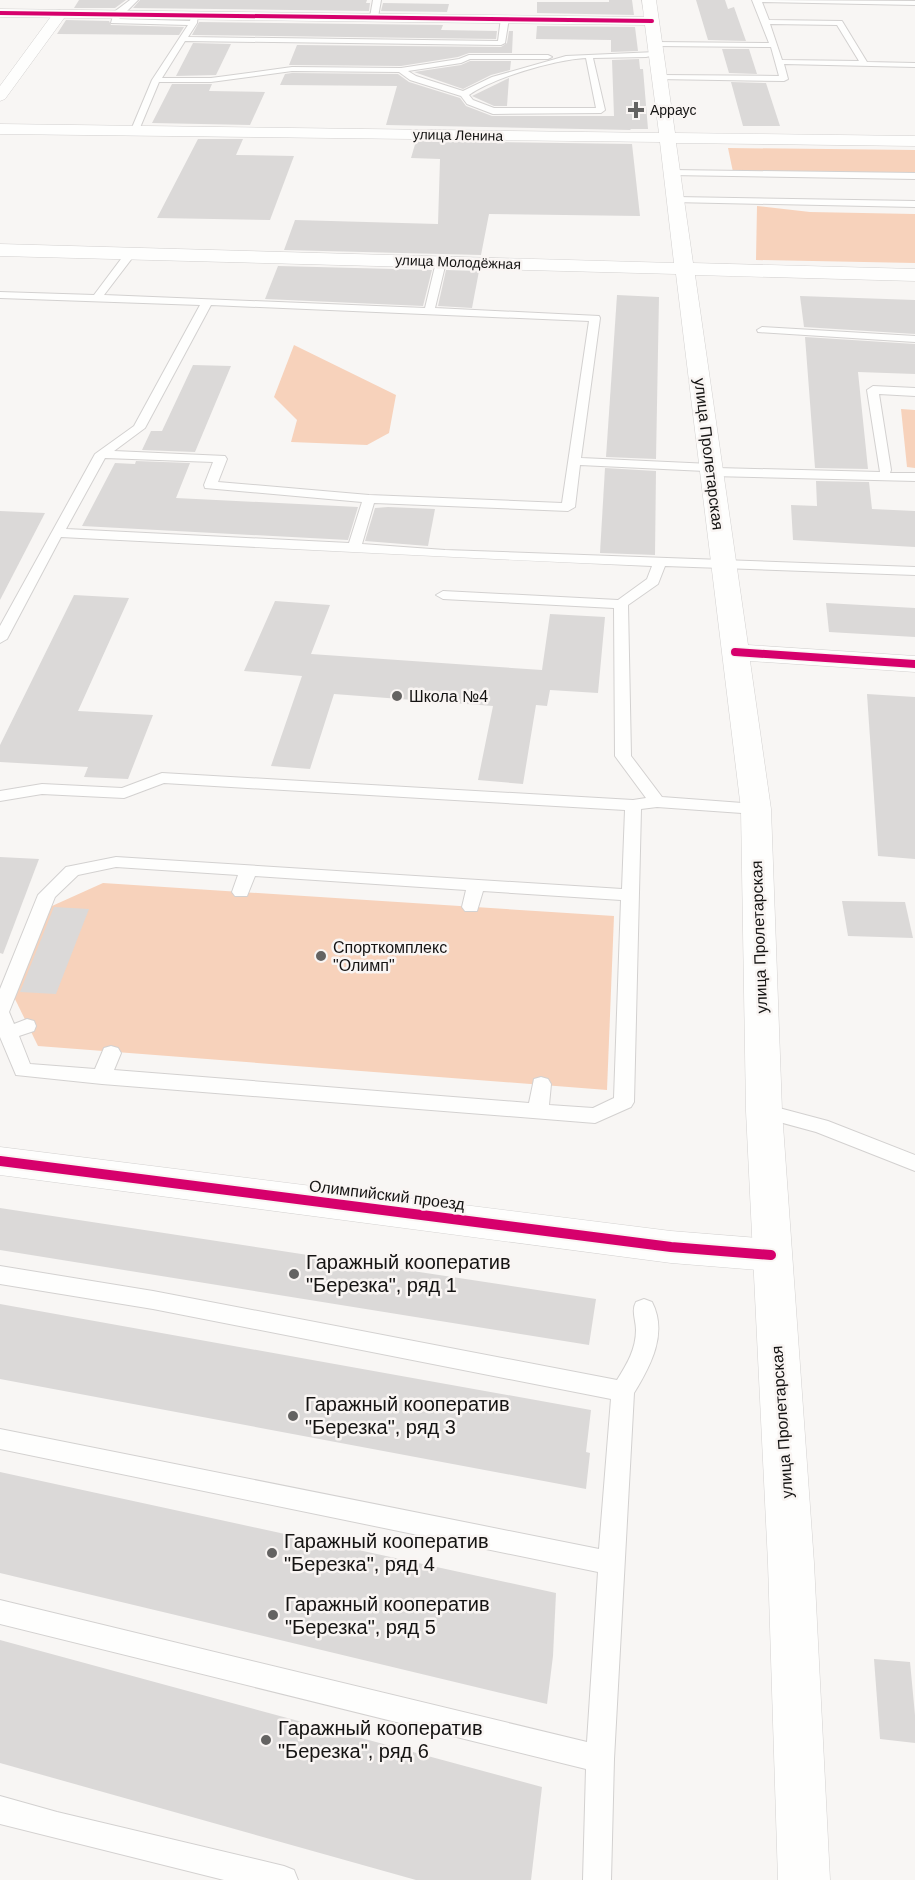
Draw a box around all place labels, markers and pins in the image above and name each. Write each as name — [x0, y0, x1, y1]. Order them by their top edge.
marker: Арраус — [627, 101, 645, 119]
place label: Арраус — [650, 102, 696, 118]
place label: Школа №4 — [409, 688, 488, 705]
marker: Школа №4 — [390, 689, 404, 703]
place label: Спорткомплекс "Олимп" — [333, 939, 447, 974]
marker: Спорткомплекс "Олимп" — [314, 949, 328, 963]
place label: Гаражный кооператив "Березка", ряд 1 — [306, 1251, 511, 1296]
marker: Гаражный кооператив "Березка", ряд 1 — [287, 1267, 301, 1281]
place label: Гаражный кооператив "Березка", ряд 3 — [305, 1393, 510, 1438]
marker: Гаражный кооператив "Березка", ряд 3 — [286, 1409, 300, 1423]
place label: Гаражный кооператив "Березка", ряд 4 — [284, 1530, 489, 1575]
marker: Гаражный кооператив "Березка", ряд 4 — [265, 1546, 279, 1560]
place label: Гаражный кооператив "Березка", ряд 5 — [285, 1593, 490, 1638]
marker: Гаражный кооператив "Березка", ряд 5 — [266, 1608, 280, 1622]
place label: Гаражный кооператив "Березка", ряд 6 — [278, 1717, 483, 1762]
marker: Гаражный кооператив "Березка", ряд 6 — [259, 1733, 273, 1747]

